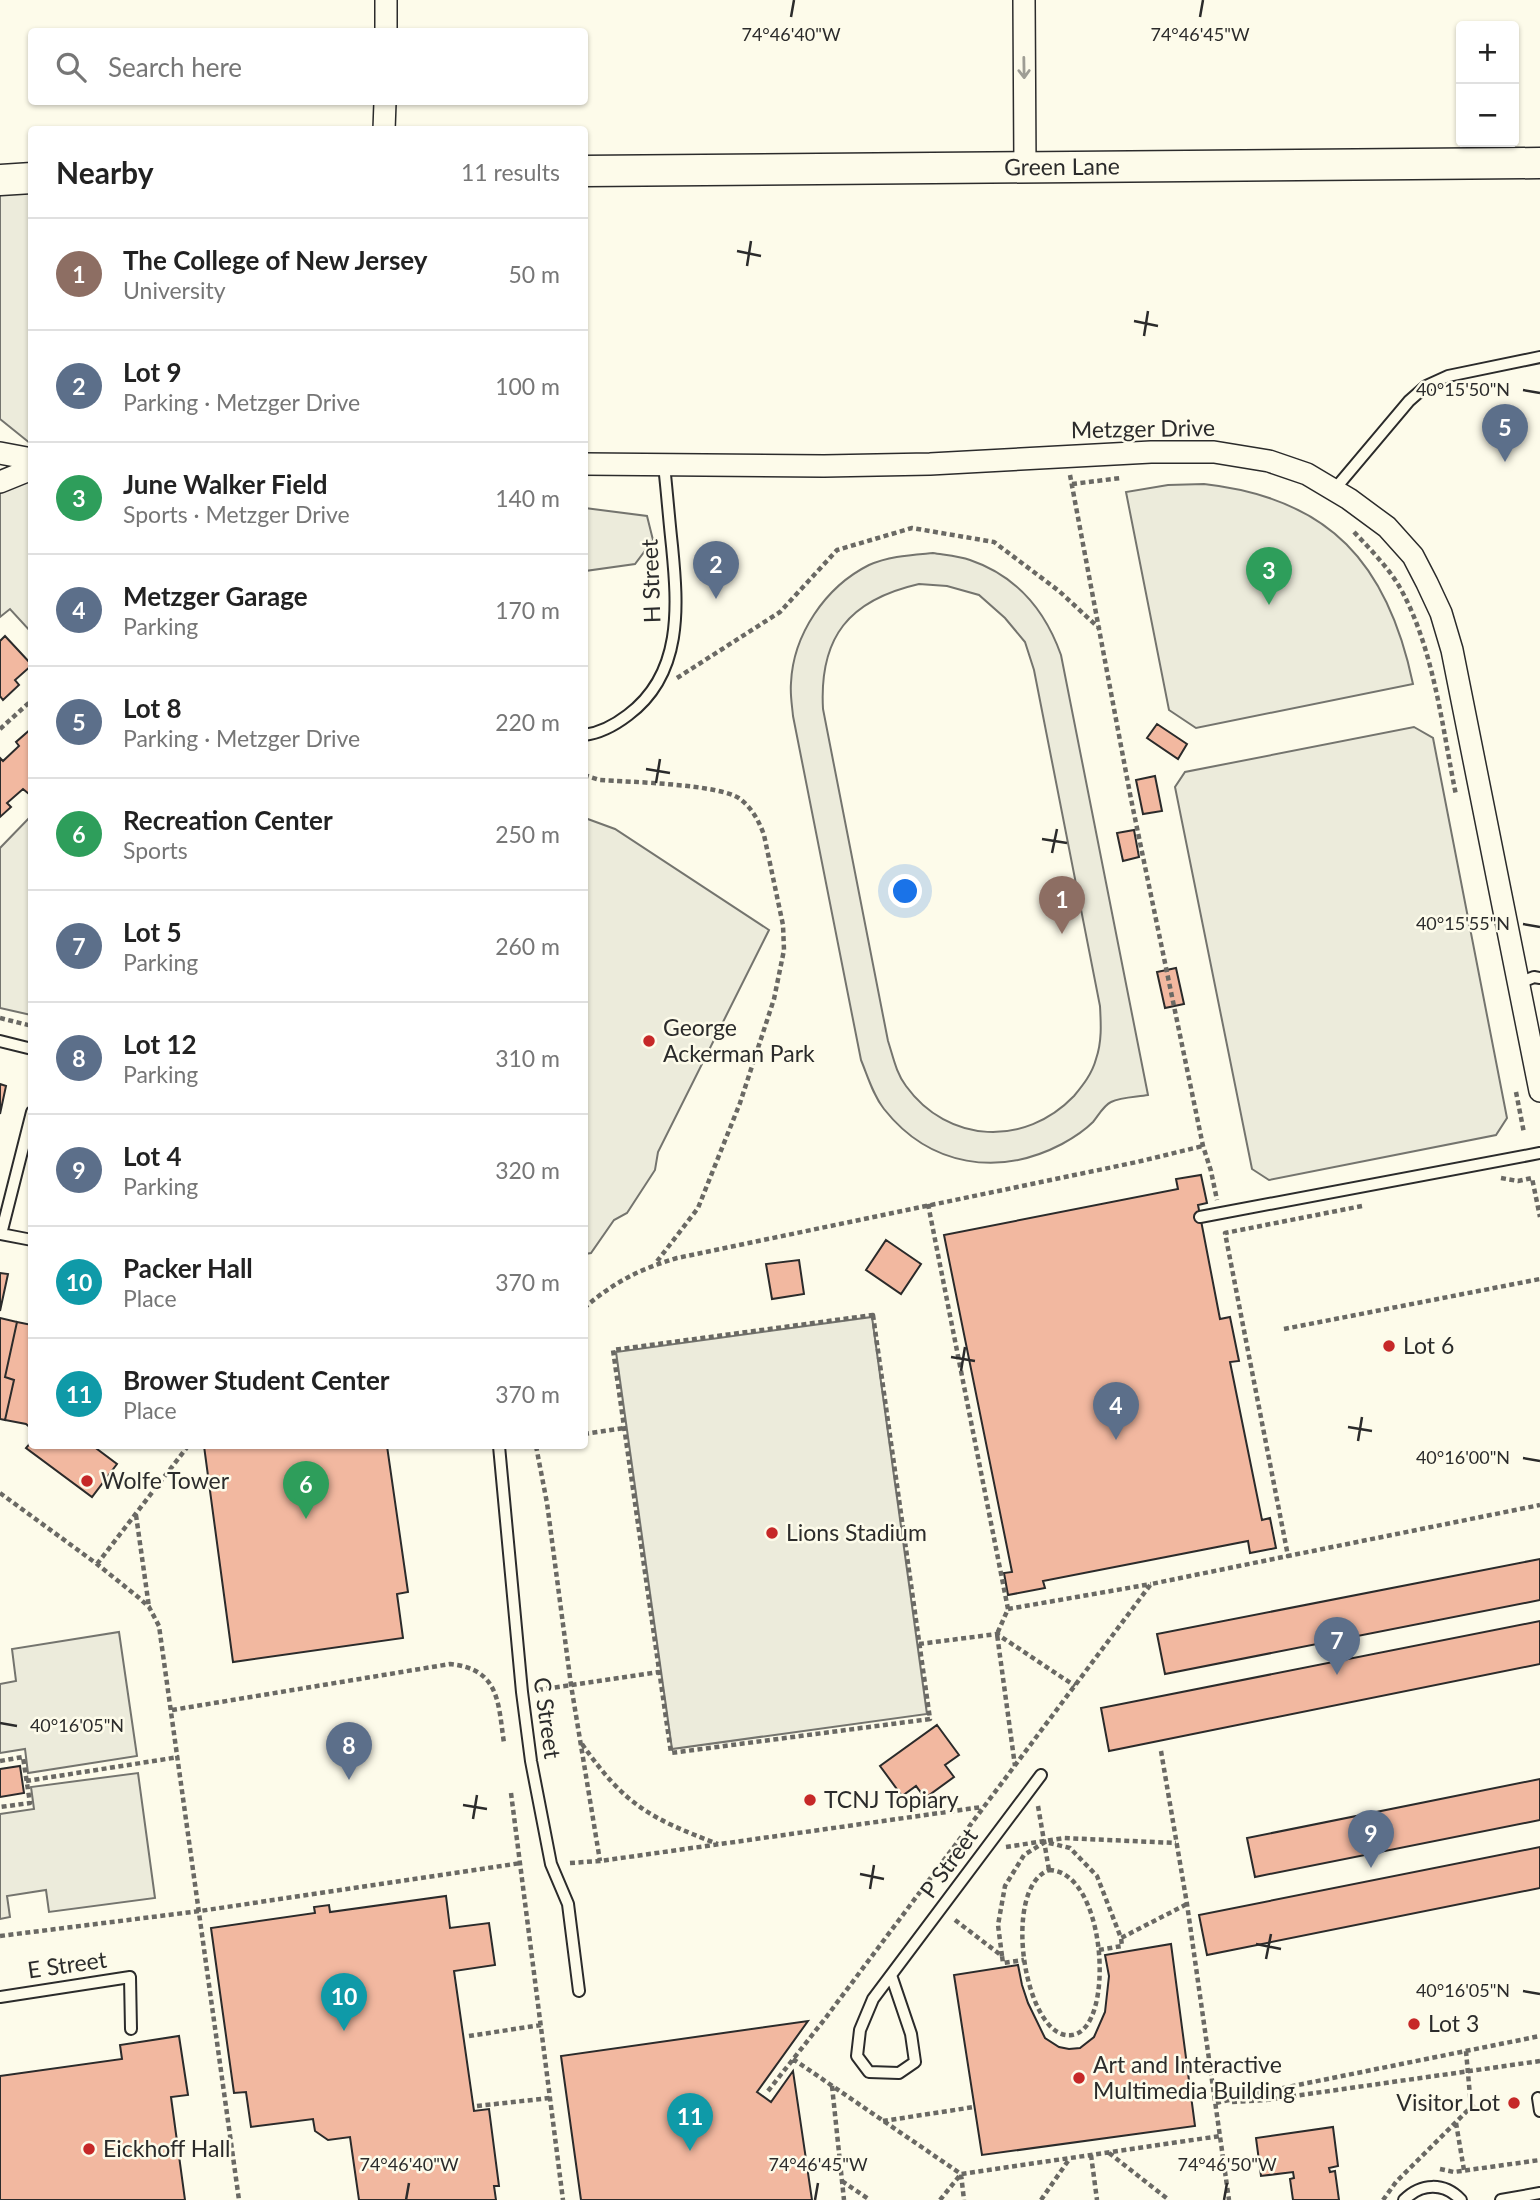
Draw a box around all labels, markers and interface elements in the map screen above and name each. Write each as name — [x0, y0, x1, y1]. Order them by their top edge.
map controls — [1456, 21, 1519, 147]
button: + — [1456, 21, 1519, 84]
text: 74°46'40"W — [741, 23, 841, 45]
text: 74°46'45"W — [1150, 23, 1250, 45]
search box — [28, 28, 588, 105]
icon: search — [52, 48, 90, 86]
text: Search here — [108, 51, 242, 83]
one-way arrow — [1017, 56, 1031, 79]
button: − — [1456, 84, 1519, 147]
street label: Green Lane — [1004, 152, 1120, 180]
text: Nearby — [56, 154, 154, 190]
text: 11 results — [461, 158, 560, 186]
text: The College of New Jersey — [123, 244, 428, 276]
text: 1 — [72, 260, 86, 288]
text: 50 m — [509, 260, 560, 288]
text: University — [123, 276, 226, 304]
text: Lot 9 — [123, 356, 182, 388]
text: 2 — [72, 372, 86, 400]
text: 100 m — [495, 372, 560, 400]
text: 40°15'50"N — [1416, 378, 1510, 400]
text: Parking · Metzger Drive — [123, 388, 360, 416]
pin: 5 — [1482, 404, 1528, 462]
street label: Metzger Drive — [1071, 413, 1215, 443]
text: June Walker Field — [123, 468, 328, 500]
text: 3 — [72, 484, 86, 512]
text: 140 m — [495, 484, 560, 512]
text: Sports · Metzger Drive — [123, 500, 350, 528]
street label: H Street — [635, 538, 665, 624]
pin: 2 — [693, 541, 739, 599]
pin: 3 — [1246, 547, 1292, 605]
text: Metzger Garage — [123, 580, 308, 612]
text: 4 — [72, 596, 86, 624]
text: 170 m — [495, 596, 560, 624]
text: Parking — [123, 612, 198, 640]
text: Lot 8 — [123, 692, 182, 724]
text: 5 — [72, 708, 86, 736]
text: 220 m — [495, 708, 560, 736]
text: Parking · Metzger Drive — [123, 724, 360, 752]
text: Recreation Center — [123, 804, 333, 836]
text: 6 — [72, 820, 86, 848]
text: 250 m — [495, 820, 560, 848]
text: Sports — [123, 836, 188, 864]
your location — [888, 874, 922, 908]
pin: 1 — [1039, 876, 1085, 934]
text: 40°15'55"N — [1416, 912, 1510, 934]
text: Lot 5 — [123, 916, 182, 948]
text: 7 — [72, 932, 86, 960]
text: 260 m — [495, 932, 560, 960]
text: Parking — [123, 948, 198, 976]
place label: George Ackerman Park — [663, 1013, 815, 1067]
text: Lot 12 — [123, 1028, 197, 1060]
marker: George Ackerman Park — [641, 1033, 657, 1049]
text: 8 — [72, 1044, 86, 1072]
text: 310 m — [495, 1044, 560, 1072]
text: Parking — [123, 1060, 198, 1088]
text: Lot 4 — [123, 1140, 182, 1172]
text: 9 — [72, 1156, 86, 1184]
text: 320 m — [495, 1156, 560, 1184]
text: Parking — [123, 1172, 198, 1200]
text: Packer Hall — [123, 1252, 253, 1284]
text: 10 — [66, 1268, 92, 1296]
text: 370 m — [495, 1268, 560, 1296]
text: Place — [123, 1284, 177, 1312]
place label: Lot 6 — [1403, 1331, 1454, 1359]
marker: Lot 6 — [1381, 1338, 1397, 1354]
text: Brower Student Center — [123, 1364, 390, 1396]
text: 11 — [66, 1380, 92, 1408]
text: 370 m — [495, 1380, 560, 1408]
pin: 4 — [1093, 1382, 1139, 1440]
text: Place — [123, 1396, 177, 1424]
text: 40°16'00"N — [1416, 1446, 1510, 1468]
pin: 6 — [283, 1461, 329, 1519]
place label: Wolfe Tower — [101, 1466, 230, 1494]
marker: Wolfe Tower — [79, 1473, 95, 1489]
place label: Lions Stadium — [786, 1518, 927, 1546]
marker: Lions Stadium — [764, 1525, 780, 1541]
pin: 7 — [1314, 1617, 1360, 1675]
street label: C Street — [528, 1675, 568, 1761]
text: 40°16'05"N — [30, 1714, 124, 1736]
pin: 8 — [326, 1722, 372, 1780]
place label: TCNJ Topiary — [824, 1785, 959, 1813]
marker: TCNJ Topiary — [802, 1792, 818, 1808]
pin: 9 — [1348, 1810, 1394, 1868]
street label: P Street — [913, 1821, 983, 1903]
street label: E Street — [25, 1944, 109, 1983]
pin: 10 — [321, 1973, 367, 2031]
text: 40°16'05"N — [1416, 1979, 1510, 2001]
place label: Lot 3 — [1428, 2009, 1479, 2037]
marker: Lot 3 — [1406, 2016, 1422, 2032]
place label: Art and Interactive Multimedia Building — [1093, 2050, 1295, 2104]
marker: Art and Interactive Multimedia Building — [1071, 2070, 1087, 2086]
place label: Visitor Lot — [1396, 2088, 1501, 2116]
pin: 11 — [667, 2093, 713, 2151]
marker: Visitor Lot — [1506, 2095, 1522, 2111]
place label: Eickhoff Hall — [103, 2134, 230, 2162]
marker: Eickhoff Hall — [81, 2141, 97, 2157]
text: 74°46'40"W — [359, 2153, 459, 2175]
text: 74°46'45"W — [768, 2153, 868, 2175]
text: 74°46'50"W — [1177, 2153, 1277, 2175]

